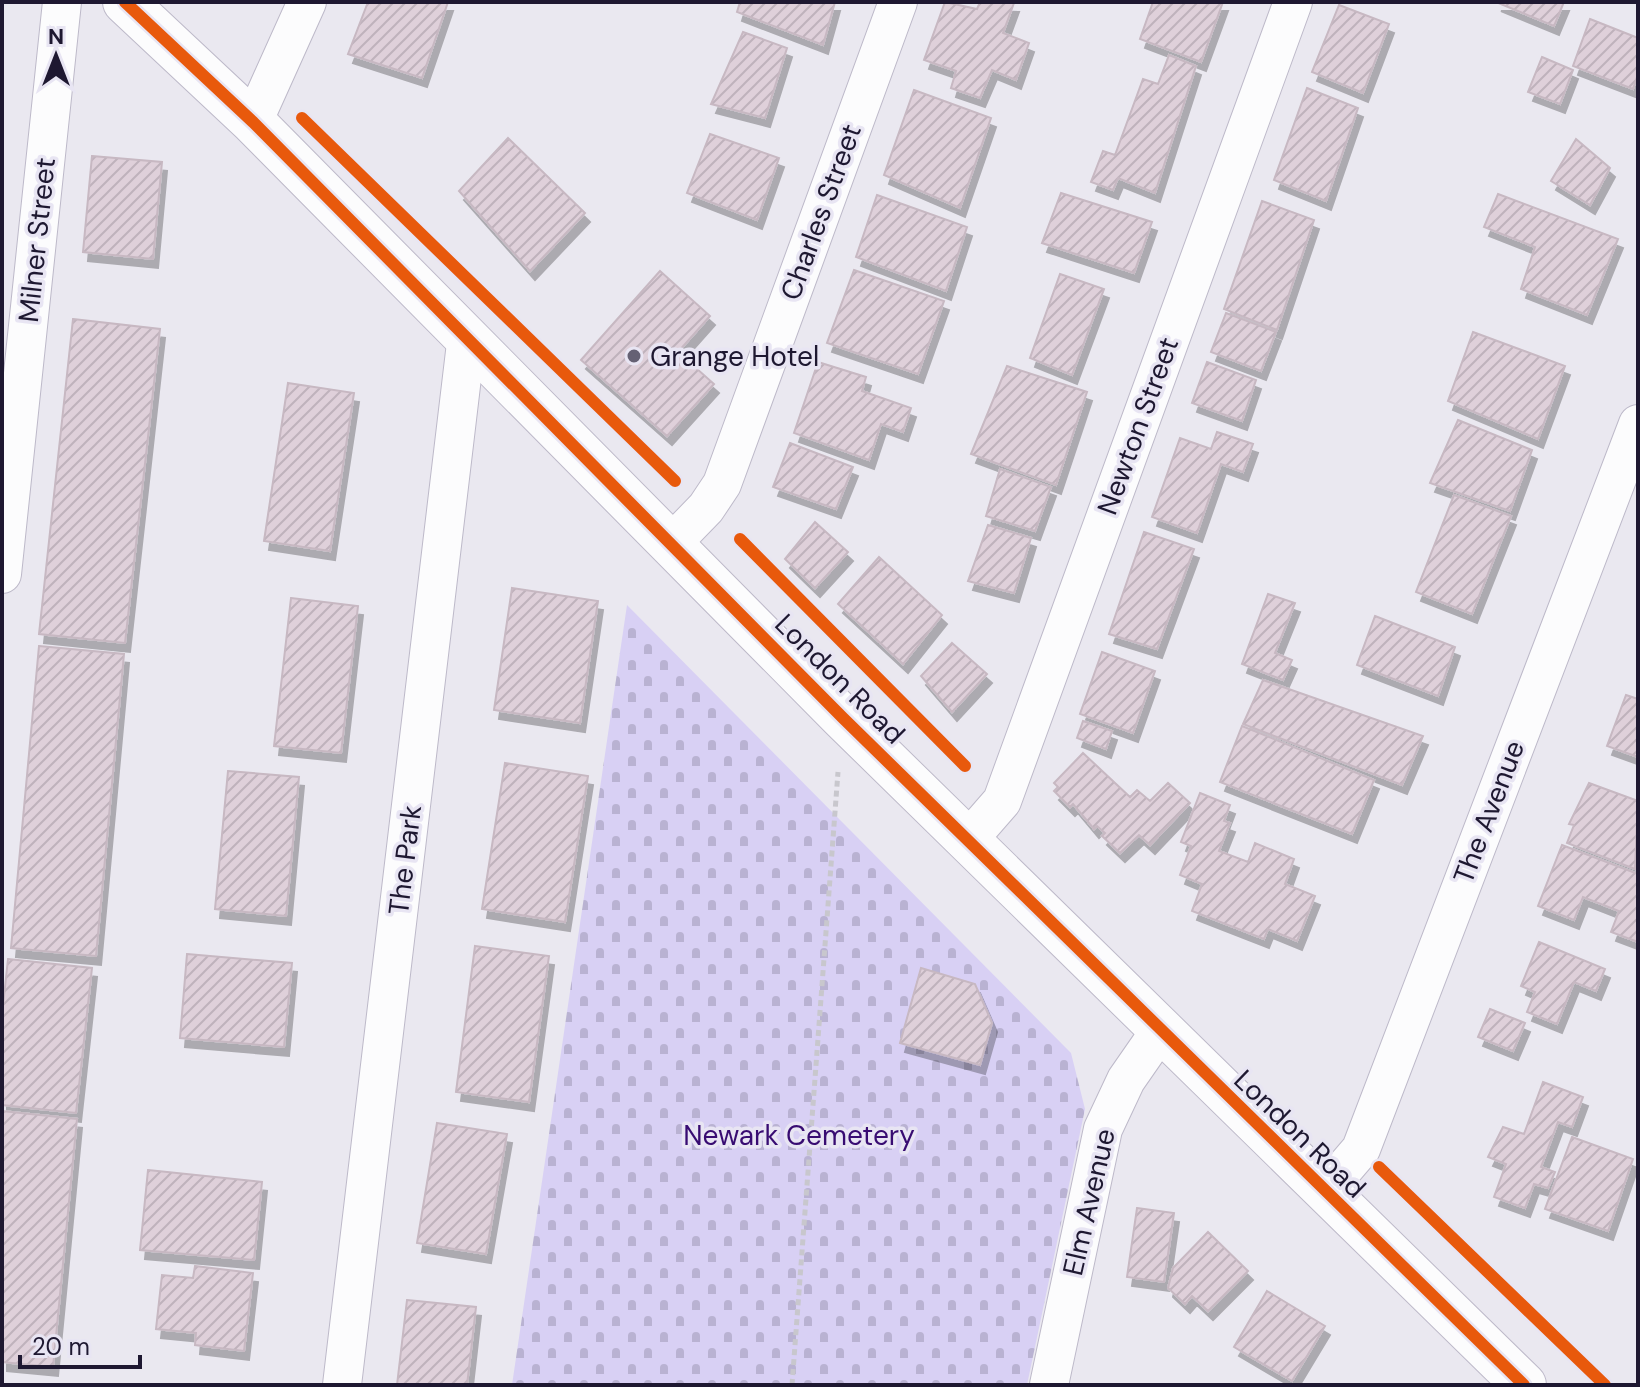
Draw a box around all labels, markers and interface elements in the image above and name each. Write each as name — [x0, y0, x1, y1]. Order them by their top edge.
north arrow — [16, 16, 96, 96]
text: N — [48, 22, 64, 51]
street label: Charles Street — [772, 119, 870, 305]
street label: Milner Street — [10, 156, 64, 324]
street label: Newton Street — [1089, 332, 1187, 520]
place label: Grange Hotel — [650, 338, 819, 375]
marker: Grange Hotel — [625, 347, 643, 365]
street label: London Road — [767, 606, 913, 752]
street label: The Avenue — [1445, 735, 1533, 889]
street label: The Park — [380, 803, 430, 917]
street label: London Road — [1226, 1062, 1374, 1206]
park label: Newark Cemetery — [683, 1117, 915, 1154]
street label: Elm Avenue — [1054, 1125, 1124, 1279]
scale bar — [20, 1319, 140, 1369]
text: 20 m — [32, 1331, 90, 1362]

